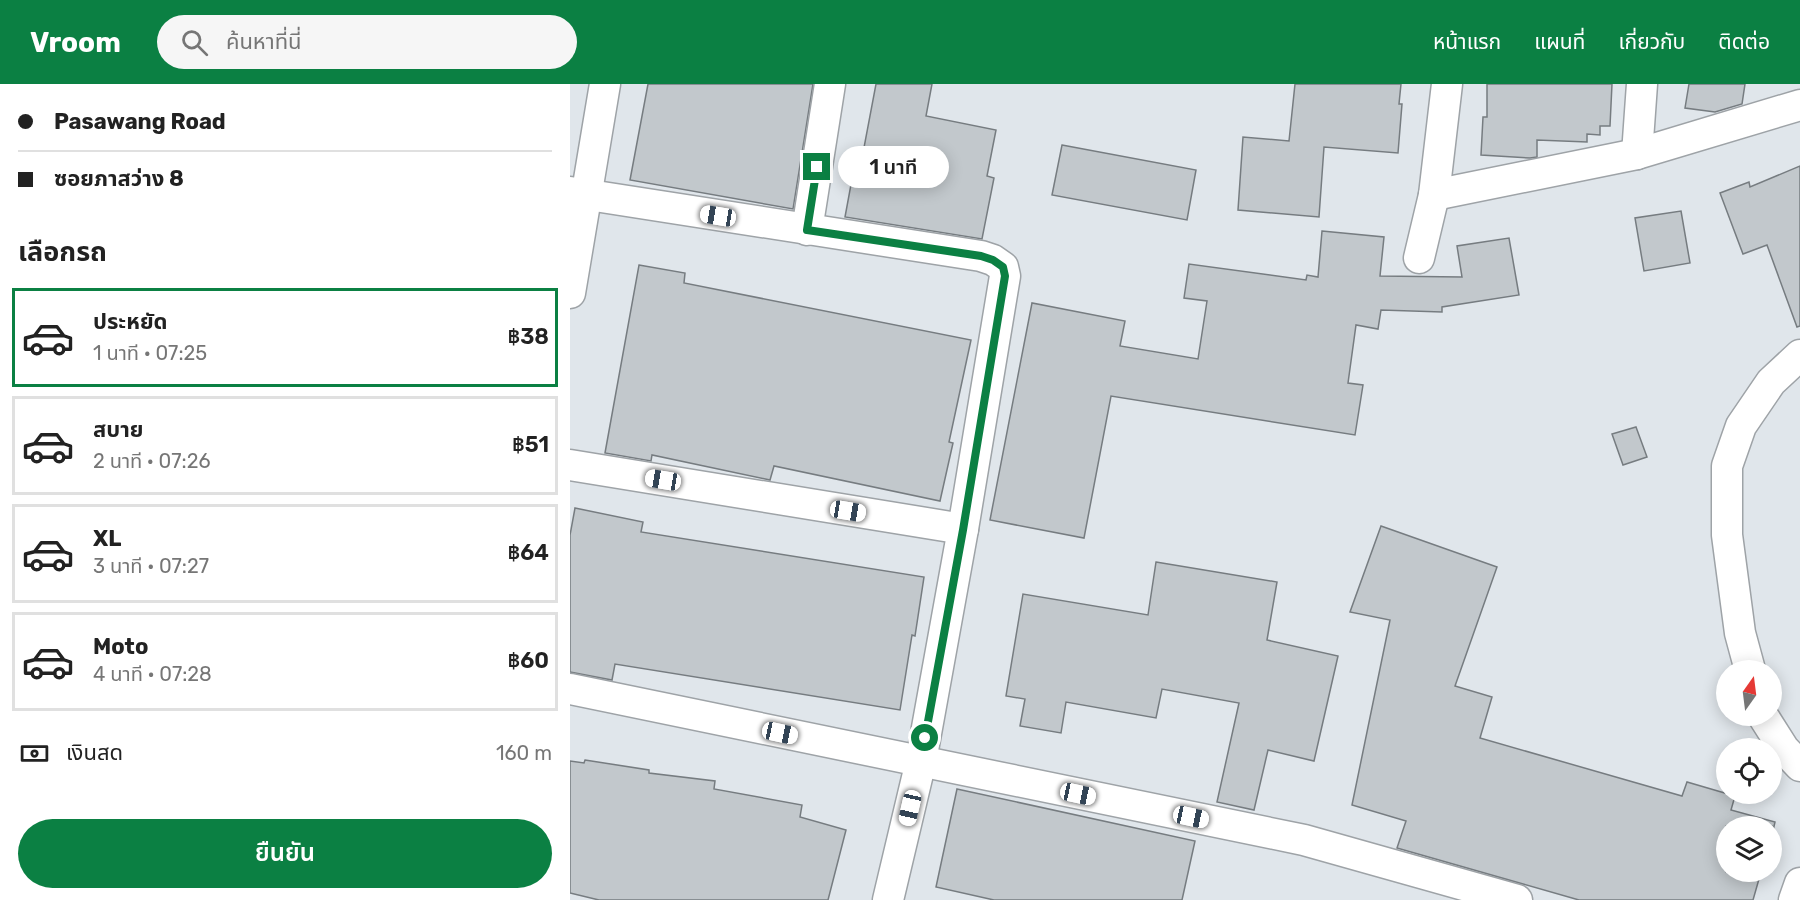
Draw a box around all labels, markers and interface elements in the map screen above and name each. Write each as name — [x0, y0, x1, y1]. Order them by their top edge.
search box — [157, 15, 577, 69]
text: Vroom — [30, 26, 121, 59]
icon: search — [178, 26, 211, 59]
text: ค้นหาที่นี่ — [226, 28, 302, 55]
text: หน้าแรก — [1433, 29, 1501, 54]
text: แผนที่ — [1534, 29, 1585, 54]
text: เกี่ยวกับ — [1618, 29, 1685, 54]
text: ติดต่อ — [1718, 29, 1770, 54]
text: Pasawang Road — [54, 108, 226, 135]
callout: 1 นาที — [838, 146, 949, 188]
route end — [803, 153, 830, 180]
text: 1 นาที — [870, 155, 917, 179]
text: ซอยภาสว่าง 8 — [54, 165, 184, 192]
car — [699, 204, 737, 228]
text: เลือกรถ — [18, 236, 107, 268]
text: ประหยัด — [93, 308, 168, 335]
icon: car — [21, 311, 75, 365]
text: ฿38 — [507, 323, 549, 350]
text: 1 นาที · 07:25 — [93, 341, 207, 365]
text: สบาย — [93, 416, 143, 443]
icon: car — [21, 419, 75, 473]
text: ฿51 — [512, 431, 549, 458]
text: 2 นาที · 07:26 — [93, 449, 210, 473]
car — [644, 468, 682, 492]
car — [829, 499, 867, 523]
text: XL — [93, 525, 121, 552]
icon: car — [21, 527, 75, 581]
text: ฿64 — [507, 539, 549, 566]
text: 3 นาที · 07:27 — [93, 554, 209, 578]
text: Moto — [93, 633, 148, 660]
icon: car — [21, 635, 75, 689]
text: ฿60 — [507, 647, 549, 674]
north arrow — [1716, 660, 1782, 726]
map controls — [1716, 660, 1782, 882]
text: 4 นาที · 07:28 — [93, 662, 212, 686]
car — [761, 720, 799, 746]
route start — [911, 724, 938, 751]
icon: cash — [18, 737, 51, 770]
button: locate — [1716, 738, 1782, 804]
text: เงินสด — [66, 739, 123, 766]
text: 160 m — [496, 741, 552, 765]
car — [1059, 781, 1097, 807]
car — [897, 788, 923, 828]
car — [1172, 804, 1210, 830]
button: layers — [1716, 816, 1782, 882]
button: ยืนยัน — [18, 819, 552, 888]

